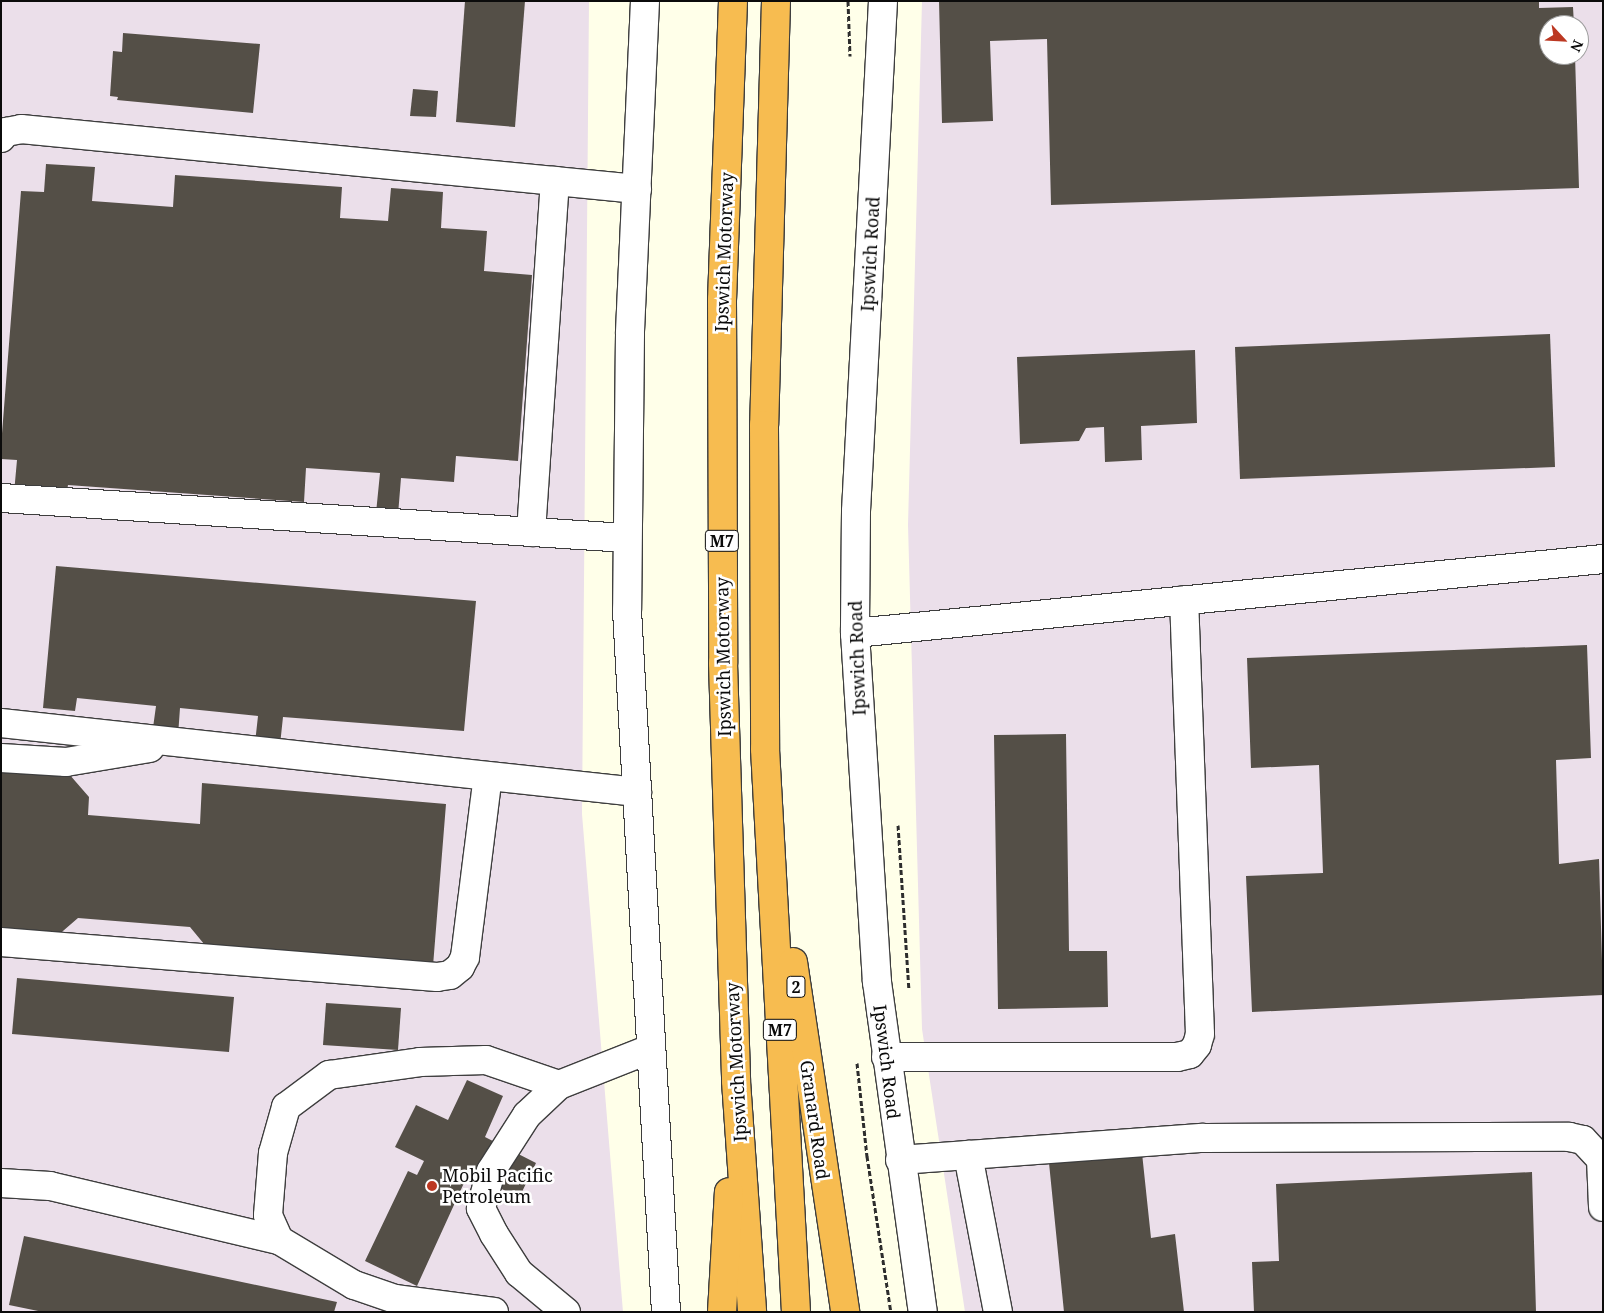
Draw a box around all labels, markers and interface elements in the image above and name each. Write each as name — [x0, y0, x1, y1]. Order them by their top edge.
north arrow — [1539, 15, 1589, 65]
text: N — [1566, 37, 1588, 55]
street label: Ipswich Motorway — [710, 172, 738, 332]
street label: Ipswich Road — [856, 196, 884, 312]
road number: M7 — [704, 528, 740, 554]
street label: Ipswich Motorway — [711, 577, 735, 737]
street label: Ipswich Road — [844, 600, 870, 716]
road number: 2 — [786, 974, 806, 1000]
street label: Ipswich Motorway — [721, 982, 751, 1142]
street label: Ipswich Road — [869, 1003, 905, 1121]
road number: M7 — [762, 1016, 798, 1044]
street label: Granard Road — [796, 1059, 834, 1181]
place label: Mobil Pacific Petroleum — [442, 1165, 553, 1208]
marker: Mobil Pacific Petroleum — [426, 1180, 438, 1192]

